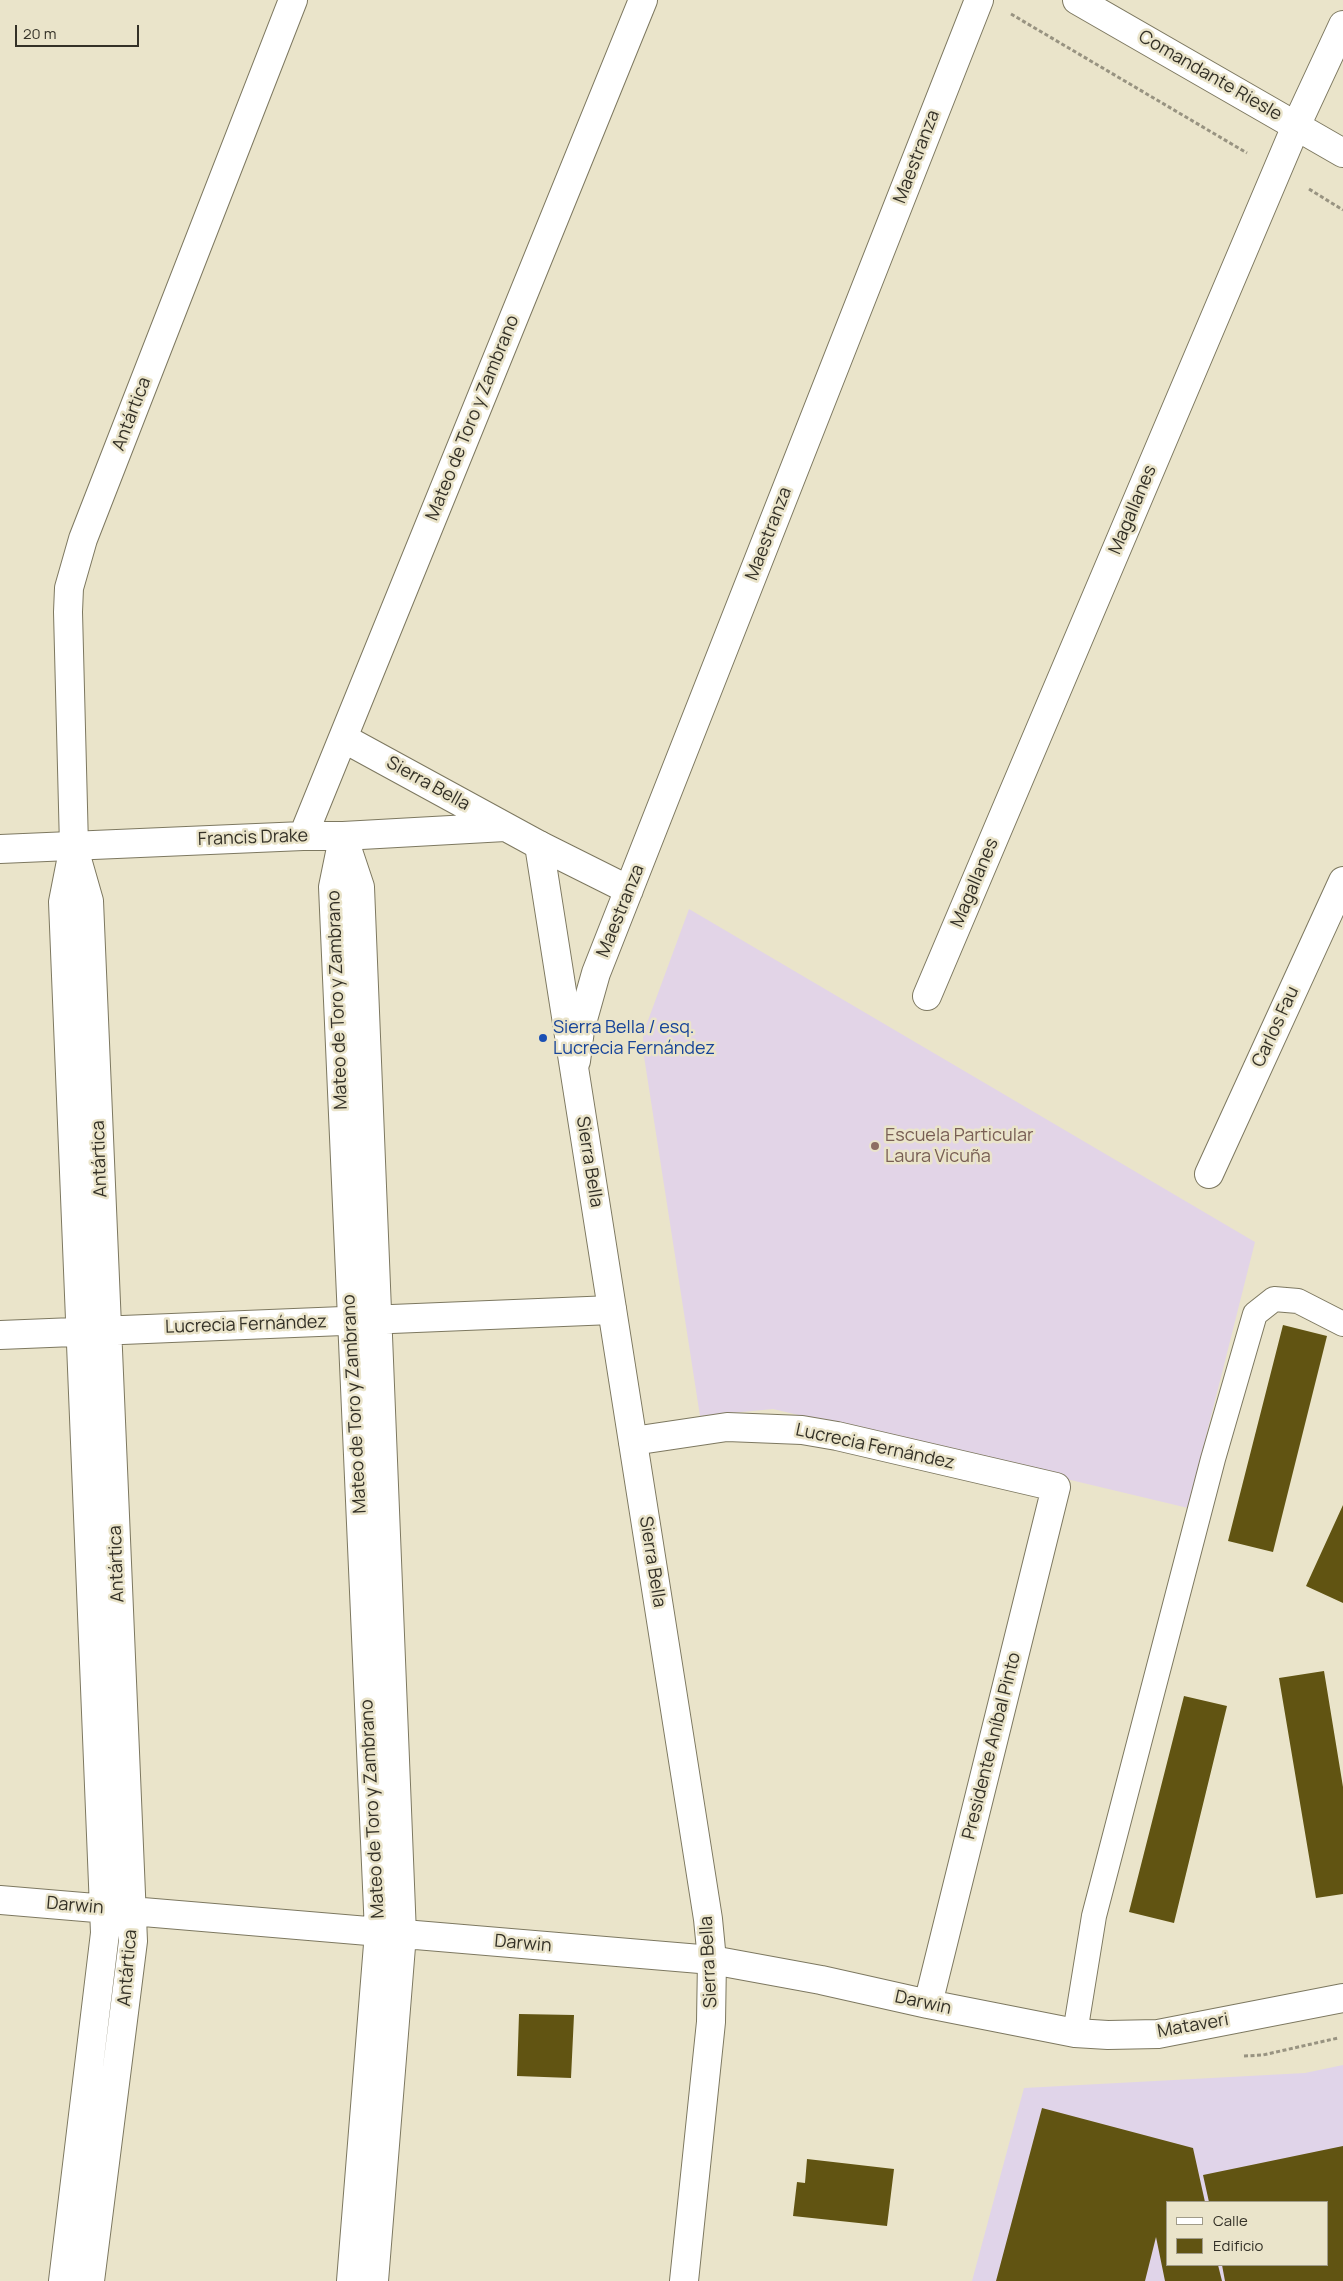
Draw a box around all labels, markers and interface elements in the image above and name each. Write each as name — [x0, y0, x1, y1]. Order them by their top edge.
scale bar — [18, 15, 141, 47]
text: 20 m — [23, 23, 56, 44]
street label: Comandante Riesle — [1134, 26, 1286, 126]
street label: Maestranza — [889, 107, 945, 207]
street label: Mateo de Toro y Zambrano — [422, 312, 524, 524]
street label: Antártica — [108, 374, 156, 454]
street label: Magallanes — [1105, 462, 1161, 558]
street label: Maestranza — [741, 484, 797, 584]
street label: Sierra Bella — [383, 752, 473, 816]
street label: Francis Drake — [198, 825, 308, 851]
street label: Magallanes — [947, 835, 1003, 931]
street label: Maestranza — [593, 861, 649, 961]
street label: Mateo de Toro y Zambrano — [323, 890, 353, 1110]
street label: Carlos Fau — [1248, 983, 1304, 1071]
place label: Sierra Bella / esq. Lucrecia Fernández — [553, 1017, 715, 1060]
marker: Sierra Bella / esq. Lucrecia Fernández — [537, 1032, 549, 1044]
street label: Sierra Bella — [571, 1115, 607, 1209]
street label: Antártica — [88, 1120, 112, 1198]
place label: Escuela Particular Laura Vicuña — [885, 1125, 1033, 1168]
marker: Escuela Particular Laura Vicuña — [869, 1140, 881, 1152]
street label: Mateo de Toro y Zambrano — [338, 1294, 372, 1514]
street label: Lucrecia Fernández — [165, 1311, 327, 1339]
street label: Lucrecia Fernández — [794, 1420, 956, 1474]
street label: Sierra Bella — [634, 1515, 670, 1609]
street label: Antártica — [105, 1525, 129, 1603]
street label: Presidente Aníbal Pinto — [958, 1650, 1026, 1842]
street label: Mateo de Toro y Zambrano — [356, 1699, 390, 1919]
street label: Darwin — [46, 1893, 104, 1919]
street label: Sierra Bella — [696, 1915, 722, 2009]
street label: Antártica — [114, 1929, 142, 2007]
street label: Darwin — [494, 1931, 552, 1957]
street label: Darwin — [893, 1986, 953, 2020]
street label: Mataveri — [1156, 2009, 1230, 2043]
legend — [1166, 2201, 1328, 2266]
text: Calle — [1213, 2210, 1248, 2231]
text: Edificio — [1213, 2235, 1263, 2256]

